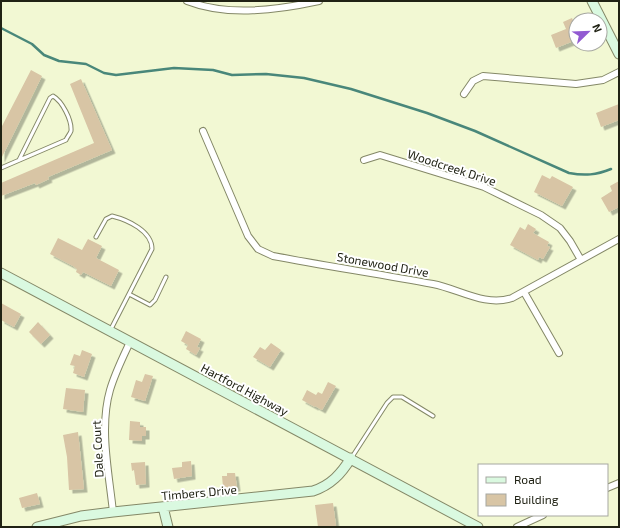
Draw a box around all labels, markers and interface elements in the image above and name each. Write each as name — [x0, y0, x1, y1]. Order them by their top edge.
north arrow — [568, 12, 608, 52]
text: N — [590, 22, 605, 34]
street label: Woodcreek Drive — [406, 146, 498, 188]
street label: Stonewood Drive — [336, 249, 430, 279]
street label: Hartford Highway — [199, 360, 292, 418]
street label: Dale Court — [88, 420, 105, 478]
legend — [478, 464, 608, 516]
text: Road — [514, 472, 542, 486]
street label: Timbers Drive — [161, 482, 237, 502]
text: Building — [514, 492, 559, 506]

